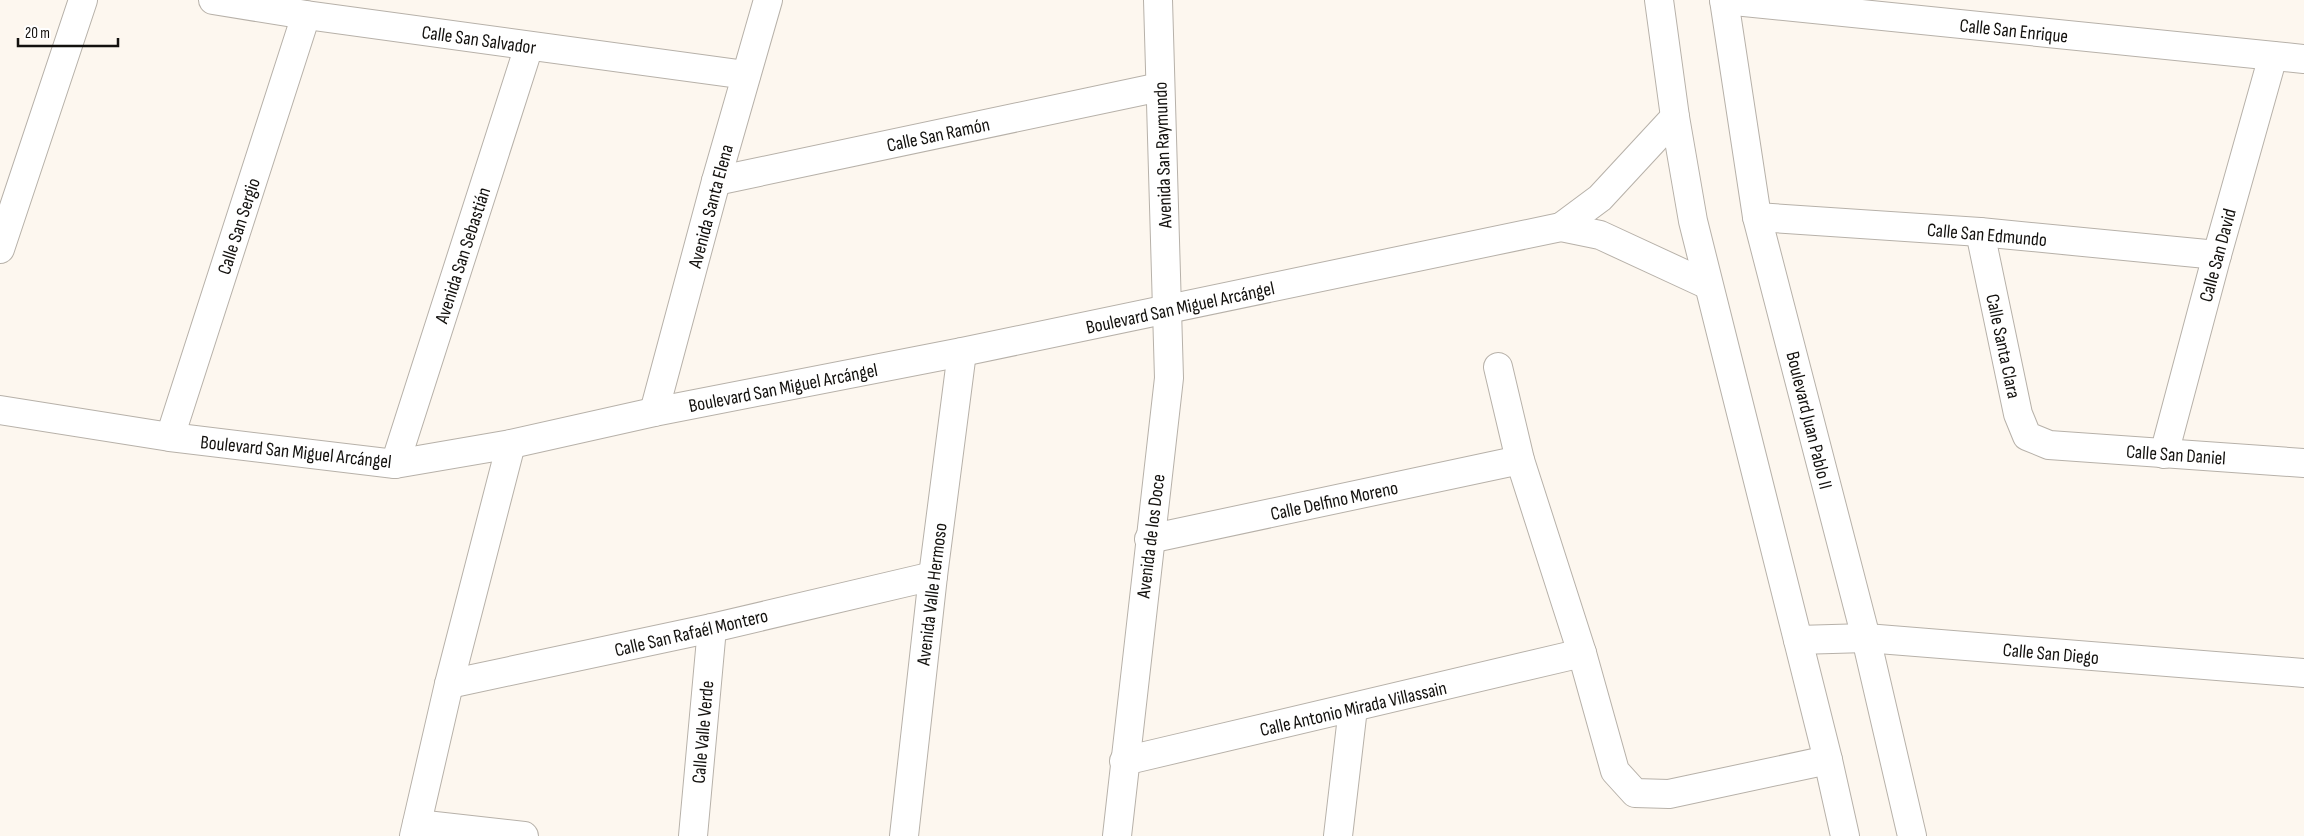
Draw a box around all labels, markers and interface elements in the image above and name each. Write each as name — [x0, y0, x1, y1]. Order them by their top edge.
street label: Calle San Enrique — [1958, 14, 2069, 49]
scale bar — [18, 15, 118, 47]
street label: Calle San Salvador — [420, 21, 538, 60]
text: 20 m — [25, 24, 50, 43]
street label: Avenida San Raymundo — [1149, 81, 1178, 230]
street label: Calle San Ramón — [885, 113, 992, 158]
street label: Avenida Santa Elena — [684, 142, 739, 272]
street label: Calle San Sergio — [213, 175, 266, 278]
street label: Avenida San Sebastián — [430, 184, 496, 327]
street label: Calle San David — [2195, 206, 2242, 305]
street label: Calle San Edmundo — [1926, 219, 2048, 252]
street label: Boulevard San Miguel Arcángel — [1084, 277, 1277, 340]
street label: Calle Santa Clara — [1980, 292, 2025, 401]
street label: Boulevard Juan Pablo II — [1780, 349, 1837, 492]
street label: Boulevard San Miguel Arcángel — [687, 359, 880, 418]
street label: Boulevard San Miguel Arcángel — [199, 431, 393, 474]
street label: Calle San Daniel — [2125, 441, 2227, 470]
street label: Avenida de los Doce — [1132, 473, 1171, 601]
street label: Calle Delfino Moreno — [1268, 477, 1400, 526]
street label: Avenida Valle Hermoso — [912, 522, 953, 668]
street label: Calle San Rafaél Montero — [612, 605, 770, 662]
street label: Calle San Diego — [2002, 639, 2100, 670]
street label: Calle Antonio Mirada Villassain — [1258, 677, 1449, 742]
street label: Calle Valle Verde — [688, 680, 719, 785]

